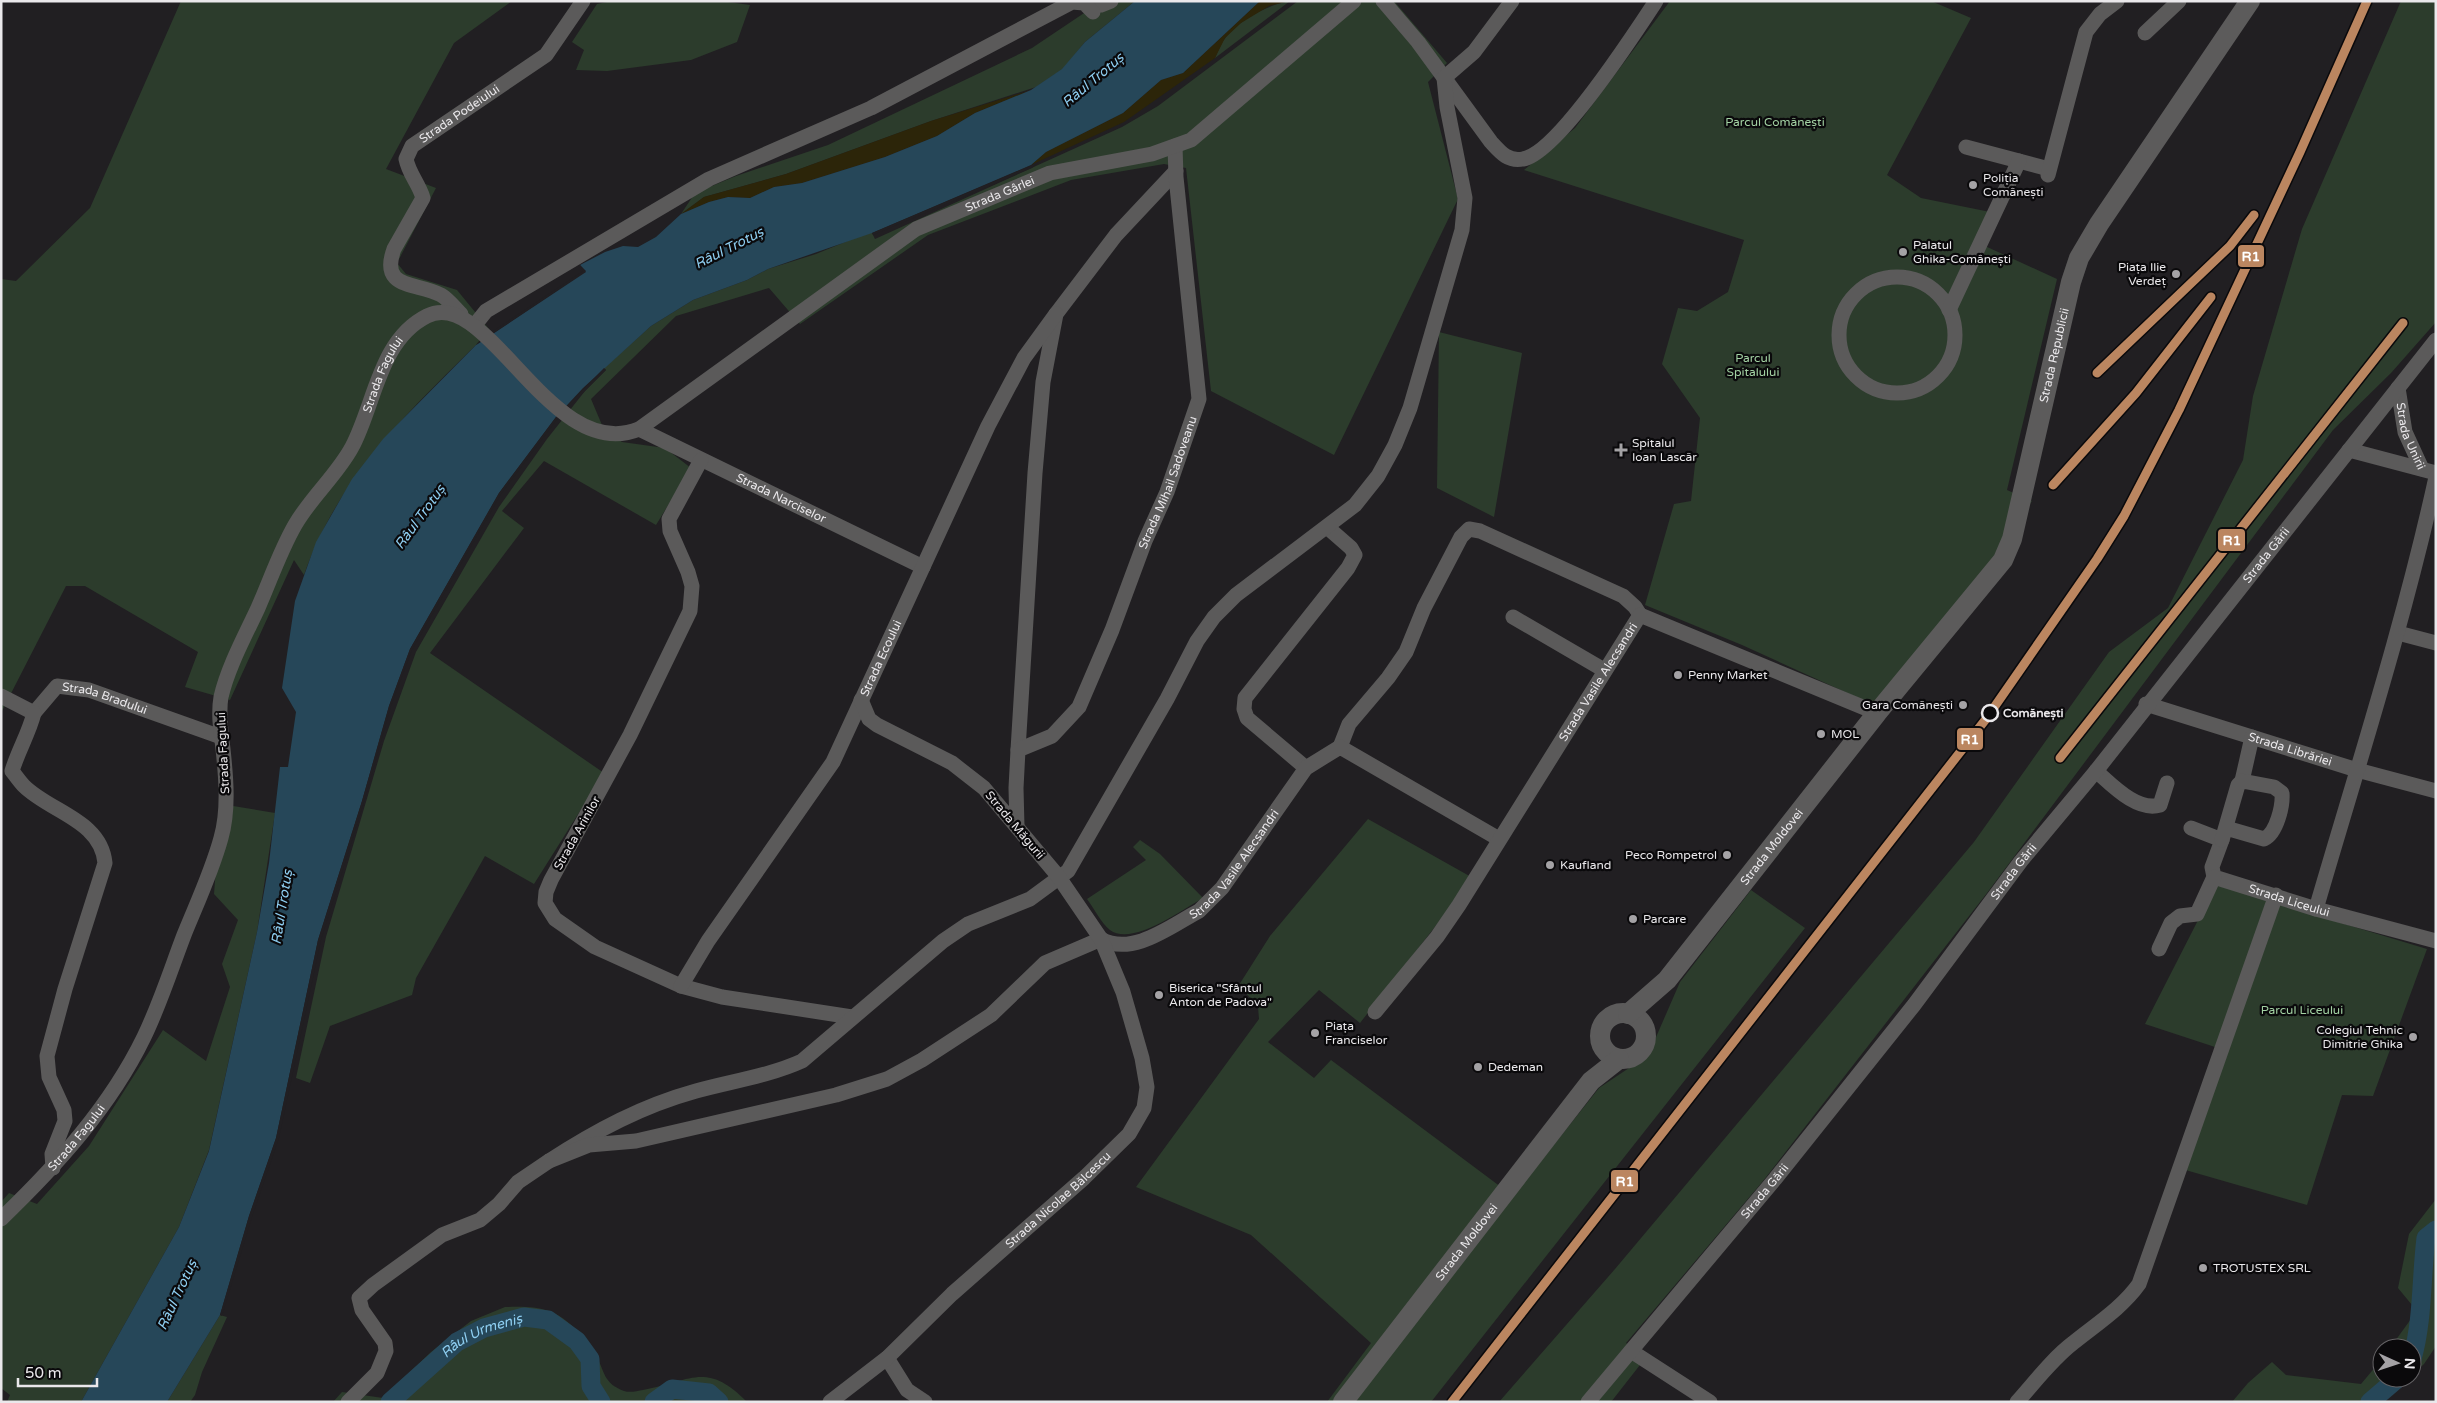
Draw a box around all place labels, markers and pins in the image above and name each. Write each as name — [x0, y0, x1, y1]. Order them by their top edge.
place label: Poliția Comănești — [1983, 171, 2044, 199]
marker: Poliția Comănești — [1967, 179, 1979, 191]
place label: Palatul Ghika-Comănești — [1913, 238, 2011, 266]
marker: Palatul Ghika-Comănești — [1897, 246, 1909, 258]
place label: Piața Ilie Verdeț — [2118, 260, 2166, 288]
marker: Piața Ilie Verdeț — [2170, 268, 2182, 280]
place label: Spitalul Ioan Lascăr — [1632, 436, 1697, 464]
marker: Spitalul Ioan Lascăr — [1614, 443, 1628, 457]
place label: Penny Market — [1688, 668, 1768, 682]
marker: Penny Market — [1672, 669, 1684, 681]
place label: Gara Comănești — [1862, 698, 1953, 712]
marker: Gara Comănești — [1957, 699, 1969, 711]
marker: Comănești — [1981, 704, 1999, 722]
place label: Comănești — [2003, 706, 2064, 721]
place label: MOL — [1831, 727, 1859, 741]
marker: MOL — [1815, 728, 1827, 740]
place label: Peco Rompetrol — [1625, 848, 1717, 862]
marker: Peco Rompetrol — [1721, 849, 1733, 861]
place label: Kaufland — [1560, 858, 1611, 872]
marker: Kaufland — [1544, 859, 1556, 871]
place label: Parcare — [1643, 912, 1686, 926]
marker: Parcare — [1627, 913, 1639, 925]
place label: Biserica "Sfântul Anton de Padova" — [1169, 981, 1272, 1009]
marker: Biserica "Sfântul Anton de Padova" — [1153, 989, 1165, 1001]
place label: Piața Franciselor — [1325, 1019, 1388, 1047]
place label: Colegiul Tehnic Dimitrie Ghika — [2316, 1023, 2403, 1051]
marker: Piața Franciselor — [1309, 1027, 1321, 1039]
marker: Colegiul Tehnic Dimitrie Ghika — [2407, 1031, 2419, 1043]
place label: Dedeman — [1488, 1060, 1543, 1074]
marker: Dedeman — [1472, 1061, 1484, 1073]
place label: TROTUSTEX SRL — [2213, 1261, 2311, 1275]
marker: TROTUSTEX SRL — [2197, 1262, 2209, 1274]

